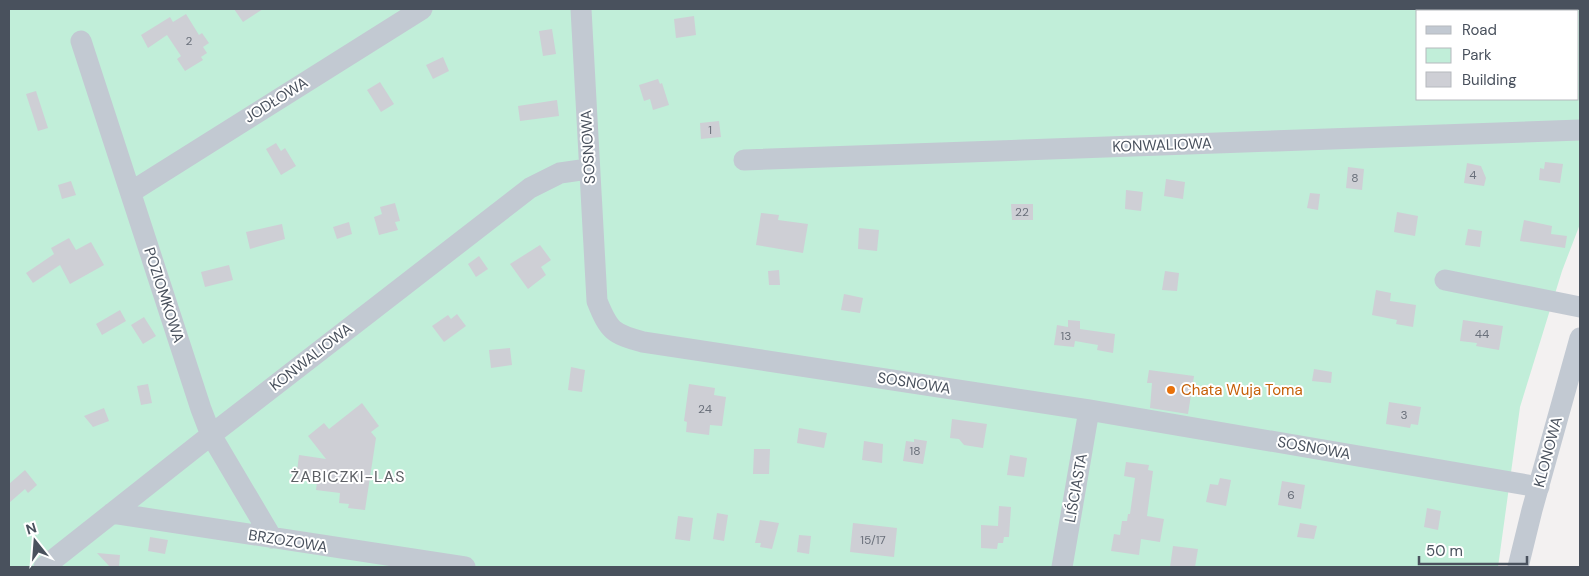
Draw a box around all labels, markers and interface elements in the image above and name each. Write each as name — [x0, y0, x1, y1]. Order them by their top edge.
legend — [1416, 10, 1579, 100]
text: Road — [1462, 20, 1497, 40]
house number: 2 — [186, 33, 193, 49]
text: Park — [1462, 45, 1492, 65]
text: Building — [1462, 70, 1517, 90]
street label: JODŁOWA — [240, 73, 312, 127]
street label: SOSNOWA — [576, 109, 600, 184]
house number: 1 — [708, 122, 712, 138]
street label: KONWALIOWA — [1112, 133, 1212, 157]
house number: 4 — [1469, 167, 1477, 183]
house number: 8 — [1351, 170, 1359, 186]
house number: 22 — [1015, 204, 1029, 220]
street label: POZIOMKOWA — [139, 245, 189, 345]
street label: KONWALIOWA — [266, 318, 356, 396]
house number: 44 — [1475, 326, 1489, 342]
house number: 13 — [1061, 328, 1071, 344]
street label: SOSNOWA — [876, 367, 952, 399]
place label: Chata Wuja Toma — [1181, 380, 1303, 400]
marker: Chata Wuja Toma — [1165, 384, 1177, 396]
house number: 24 — [698, 401, 712, 417]
house number: 3 — [1400, 407, 1408, 423]
street label: KLONOWA — [1529, 414, 1567, 490]
street label: SOSNOWA — [1276, 432, 1352, 464]
house number: 18 — [909, 443, 921, 459]
street label: LIŚCIASTA — [1060, 452, 1092, 524]
district label: ŻABICZKI-LAS — [291, 466, 405, 487]
house number: 6 — [1287, 487, 1295, 503]
north arrow — [10, 516, 60, 566]
text: N — [24, 518, 39, 539]
street label: BRZOZOWA — [247, 525, 329, 557]
house number: 15/17 — [860, 532, 886, 548]
scale bar — [1419, 534, 1526, 566]
text: 50 m — [1426, 541, 1463, 561]

